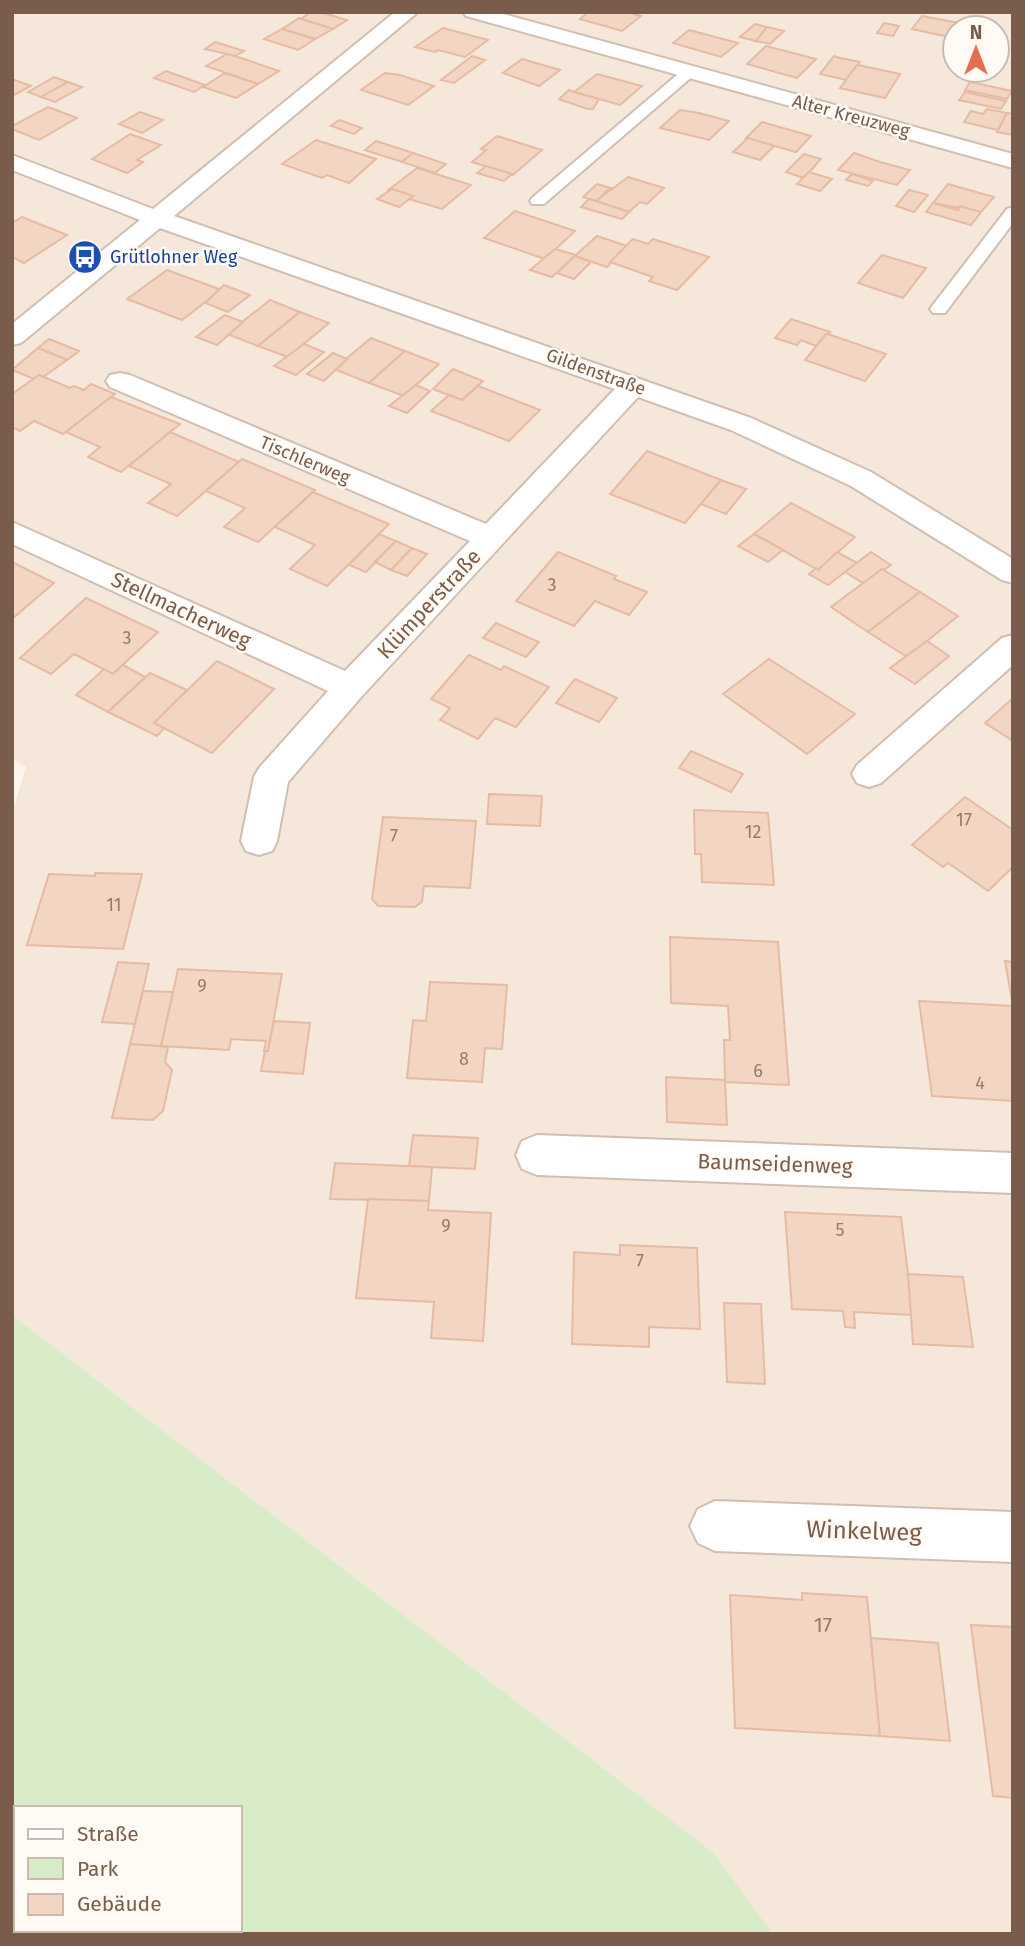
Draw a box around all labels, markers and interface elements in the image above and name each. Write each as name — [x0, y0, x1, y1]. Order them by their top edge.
north arrow — [941, 14, 1011, 84]
text: N — [970, 21, 982, 44]
street label: Alter Kreuzweg — [790, 90, 913, 142]
bus stop icon: Grütlohner Weg — [66, 238, 104, 276]
place label: Grütlohner Weg — [110, 246, 238, 268]
street label: Gildenstraße — [543, 344, 649, 400]
street label: Tischlerweg — [257, 431, 354, 489]
street label: Klümperstraße — [372, 544, 486, 664]
street label: Stellmacherweg — [107, 566, 255, 654]
house number: 3 — [548, 574, 556, 596]
house number: 3 — [123, 627, 131, 649]
house number: 17 — [956, 809, 972, 831]
house number: 12 — [745, 821, 761, 843]
house number: 7 — [390, 825, 398, 847]
house number: 11 — [106, 894, 122, 916]
house number: 9 — [197, 975, 207, 997]
house number: 8 — [459, 1048, 469, 1070]
house number: 6 — [753, 1060, 763, 1082]
house number: 4 — [975, 1072, 985, 1094]
street label: Baumseidenweg — [697, 1148, 853, 1180]
house number: 9 — [441, 1215, 451, 1237]
house number: 5 — [835, 1219, 845, 1241]
house number: 7 — [636, 1250, 644, 1272]
street label: Winkelweg — [806, 1515, 923, 1547]
house number: 17 — [814, 1612, 832, 1638]
legend — [14, 1806, 242, 1932]
text: Straße — [77, 1821, 139, 1847]
text: Park — [77, 1856, 119, 1882]
text: Gebäude — [77, 1891, 162, 1917]

